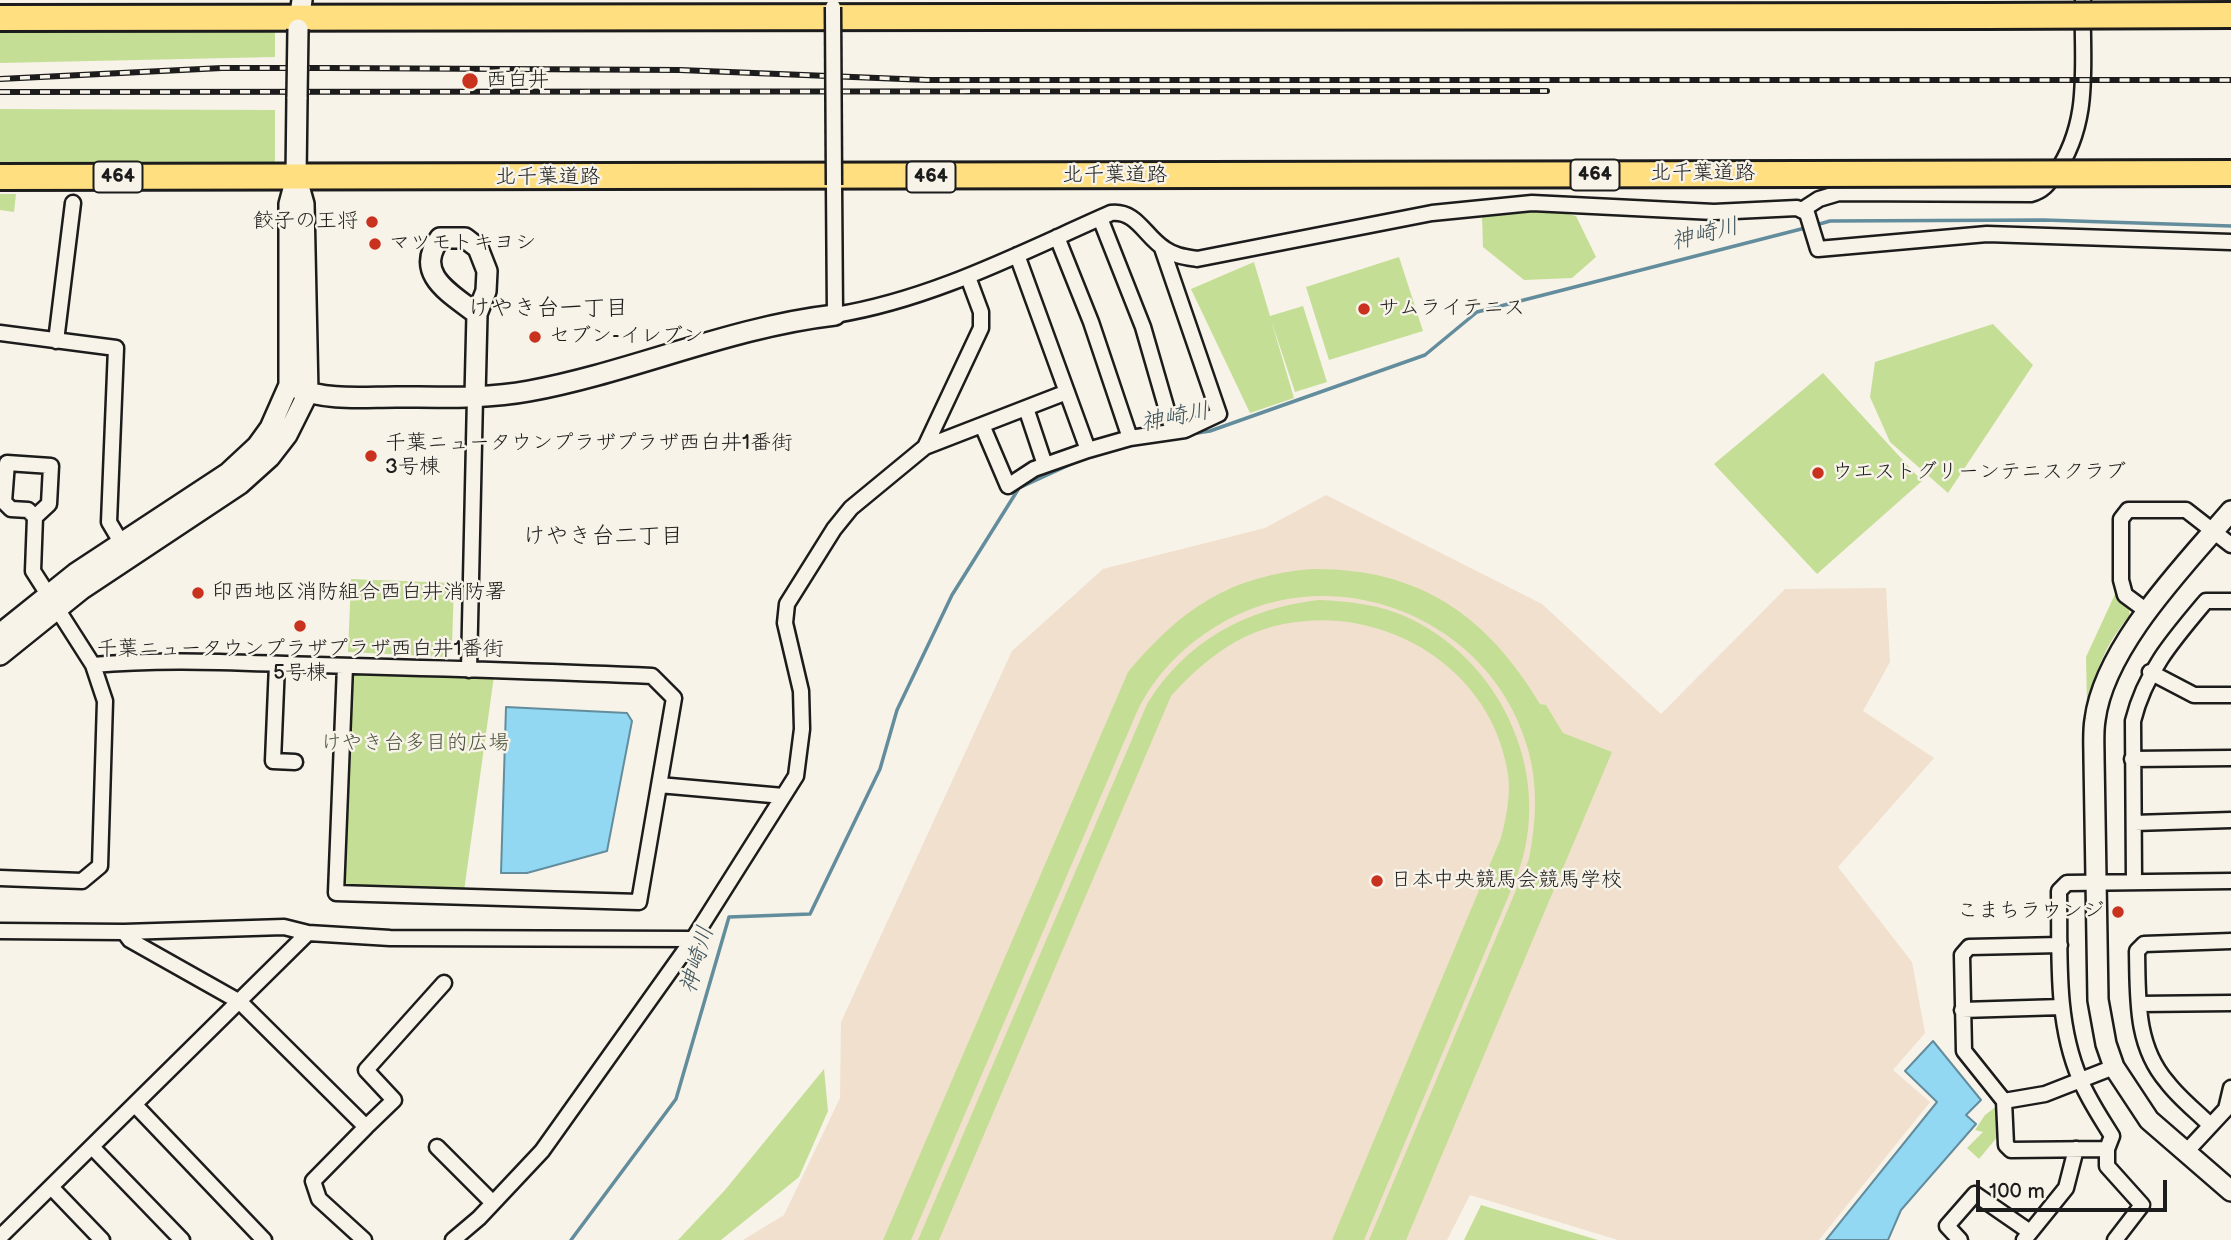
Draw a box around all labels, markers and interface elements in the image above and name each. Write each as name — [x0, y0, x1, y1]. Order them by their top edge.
place label: 西白井 — [486, 68, 549, 94]
marker: 西白井 — [460, 71, 480, 91]
road number: 464 — [1570, 160, 1620, 190]
street label: 北千葉道路 — [1651, 161, 1755, 187]
road number: 464 — [94, 162, 142, 192]
road number: 464 — [906, 162, 956, 192]
street label: 北千葉道路 — [1063, 163, 1167, 189]
street label: 北千葉道路 — [496, 165, 600, 191]
place label: 餃子の王将 — [253, 209, 358, 235]
water label: 神崎川 — [1668, 213, 1742, 257]
marker: 餃子の王将 — [364, 214, 380, 230]
place label: マツモトキヨシ — [389, 231, 536, 257]
marker: マツモトキヨシ — [367, 236, 383, 252]
district label: けやき台一丁目 — [468, 295, 628, 323]
place label: サムライテニス — [1378, 296, 1525, 322]
marker: サムライテニス — [1356, 301, 1372, 317]
place label: セブン-イレブン — [549, 324, 704, 350]
marker: セブン-イレブン — [527, 329, 543, 345]
water label: 神崎川 — [1139, 398, 1211, 438]
place label: 千葉ニュータウンプラザプラザ西白井1番街 3号棟 — [385, 431, 792, 481]
marker: 千葉ニュータウンプラザプラザ西白井1番街 3号棟 — [363, 448, 379, 464]
place label: ウエストグリーンテニスクラブ — [1832, 460, 2126, 486]
marker: ウエストグリーンテニスクラブ — [1810, 465, 1826, 481]
district label: けやき台二丁目 — [523, 523, 683, 551]
place label: 印西地区消防組合西白井消防署 — [212, 580, 506, 606]
marker: 印西地区消防組合西白井消防署 — [190, 585, 206, 601]
marker: 千葉ニュータウンプラザプラザ西白井1番街 5号棟 — [292, 618, 308, 634]
place label: 千葉ニュータウンプラザプラザ西白井1番街 5号棟 — [96, 637, 504, 687]
park label: けやき台多目的広場 — [321, 731, 509, 757]
place label: 日本中央競馬会競馬学校 — [1391, 868, 1622, 894]
marker: 日本中央競馬会競馬学校 — [1369, 873, 1385, 889]
place label: こまちラウンジ — [1957, 899, 2104, 925]
marker: こまちラウンジ — [2110, 904, 2126, 920]
water label: 神崎川 — [675, 923, 721, 997]
scale bar — [1979, 1166, 2170, 1210]
text: 100 m — [1989, 1179, 2045, 1204]

